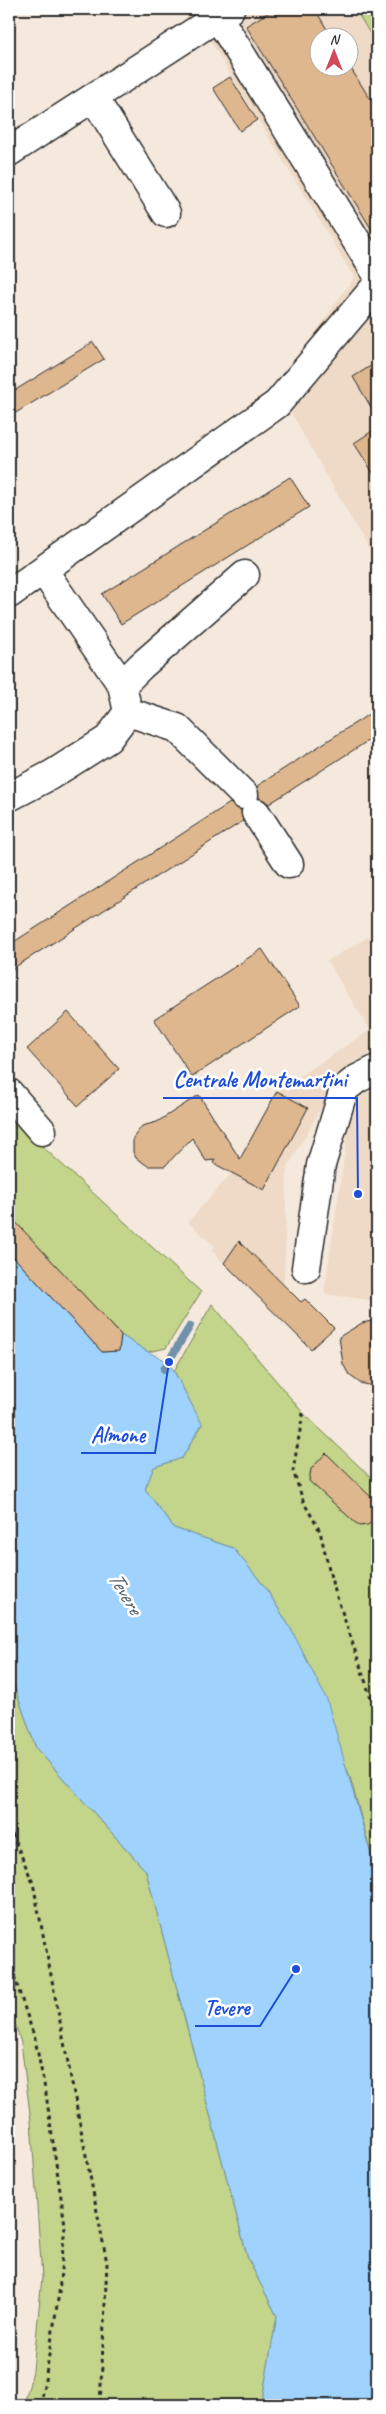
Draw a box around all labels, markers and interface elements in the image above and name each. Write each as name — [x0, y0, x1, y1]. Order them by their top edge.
north arrow — [308, 28, 358, 78]
text: N — [330, 31, 341, 48]
callout: Centrale Montemartini — [163, 1061, 357, 1098]
text: Centrale Montemartini — [173, 1066, 349, 1094]
callout: Almone — [81, 1416, 155, 1453]
text: Almone — [91, 1421, 147, 1449]
water label: Tevere — [102, 1566, 150, 1621]
callout: Tevere — [195, 1989, 260, 2026]
text: Tevere — [204, 1994, 251, 2022]

